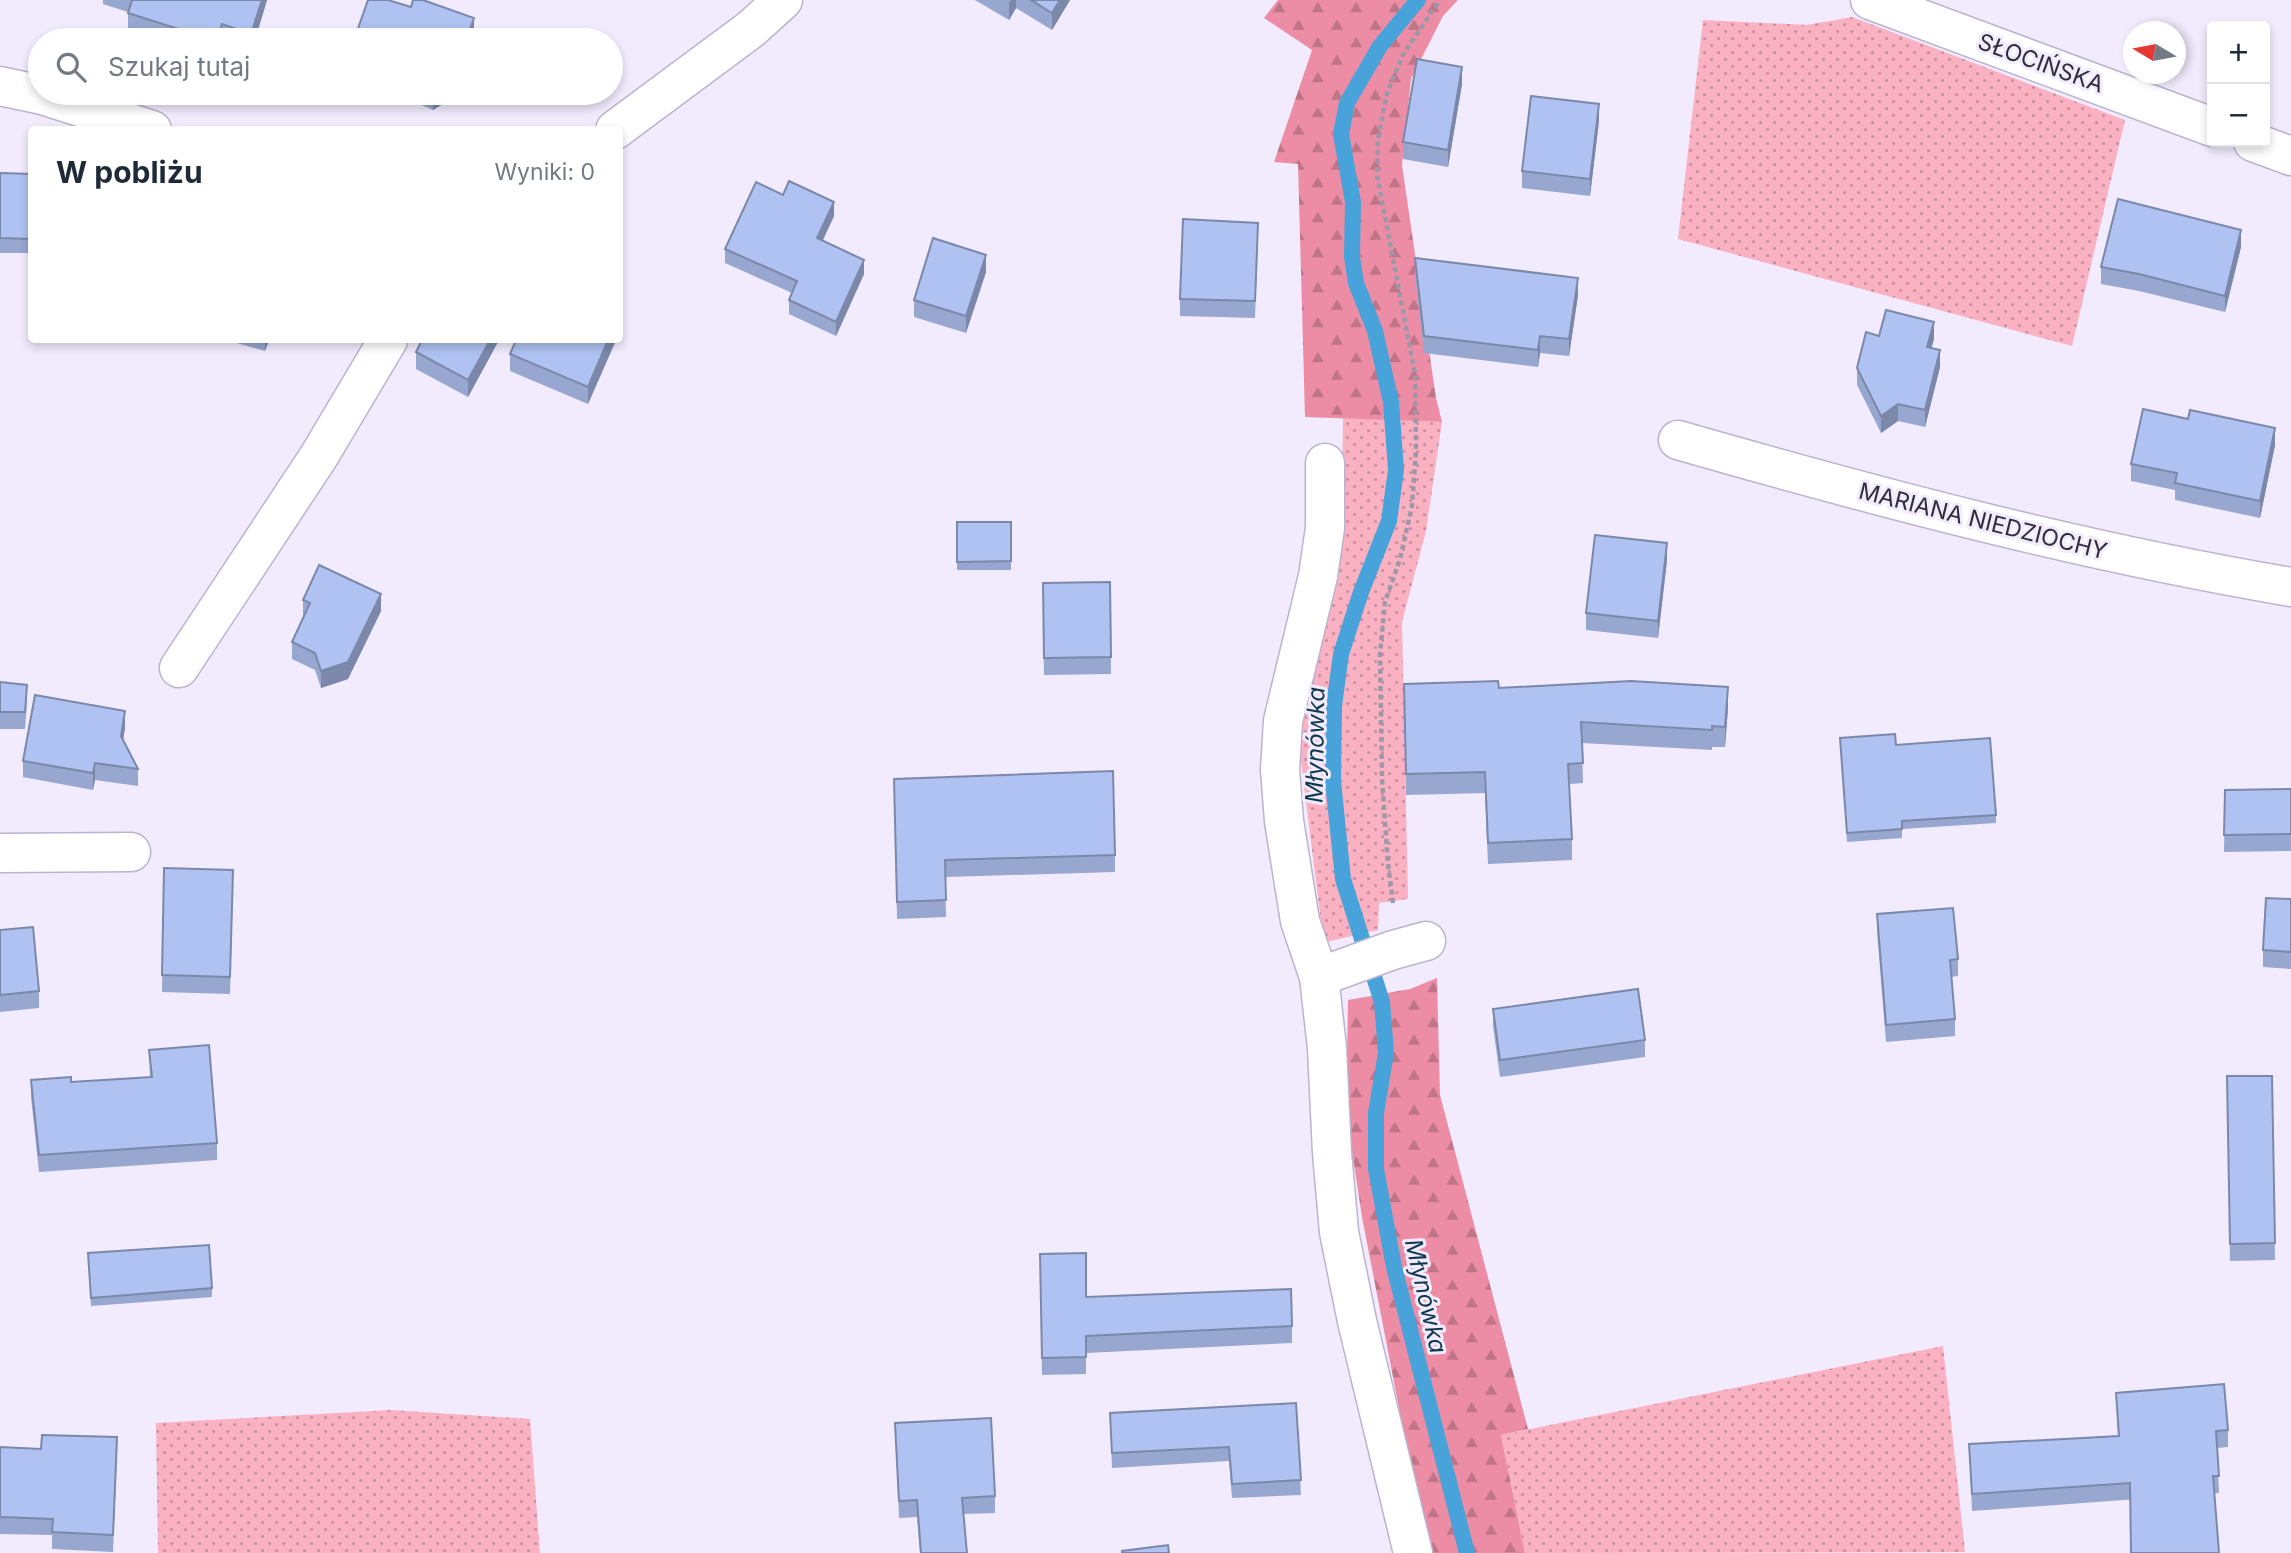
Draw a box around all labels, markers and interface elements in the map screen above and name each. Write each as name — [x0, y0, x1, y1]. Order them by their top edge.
north arrow — [2123, 21, 2186, 84]
map controls — [2207, 21, 2270, 147]
button: + — [2207, 21, 2270, 84]
street label: SŁOCIŃSKA — [1974, 27, 2108, 99]
search box — [28, 28, 623, 105]
icon: search — [52, 48, 90, 86]
text: Szukaj tutaj — [108, 51, 250, 82]
button: − — [2207, 84, 2270, 147]
text: W pobliżu — [56, 154, 203, 190]
text: Wyniki: 0 — [494, 158, 595, 186]
street label: MARIANA NIEDZIOCHY — [1856, 477, 2110, 566]
water label: Młynówka — [1299, 687, 1331, 803]
water label: Młynówka — [1399, 1236, 1453, 1356]

